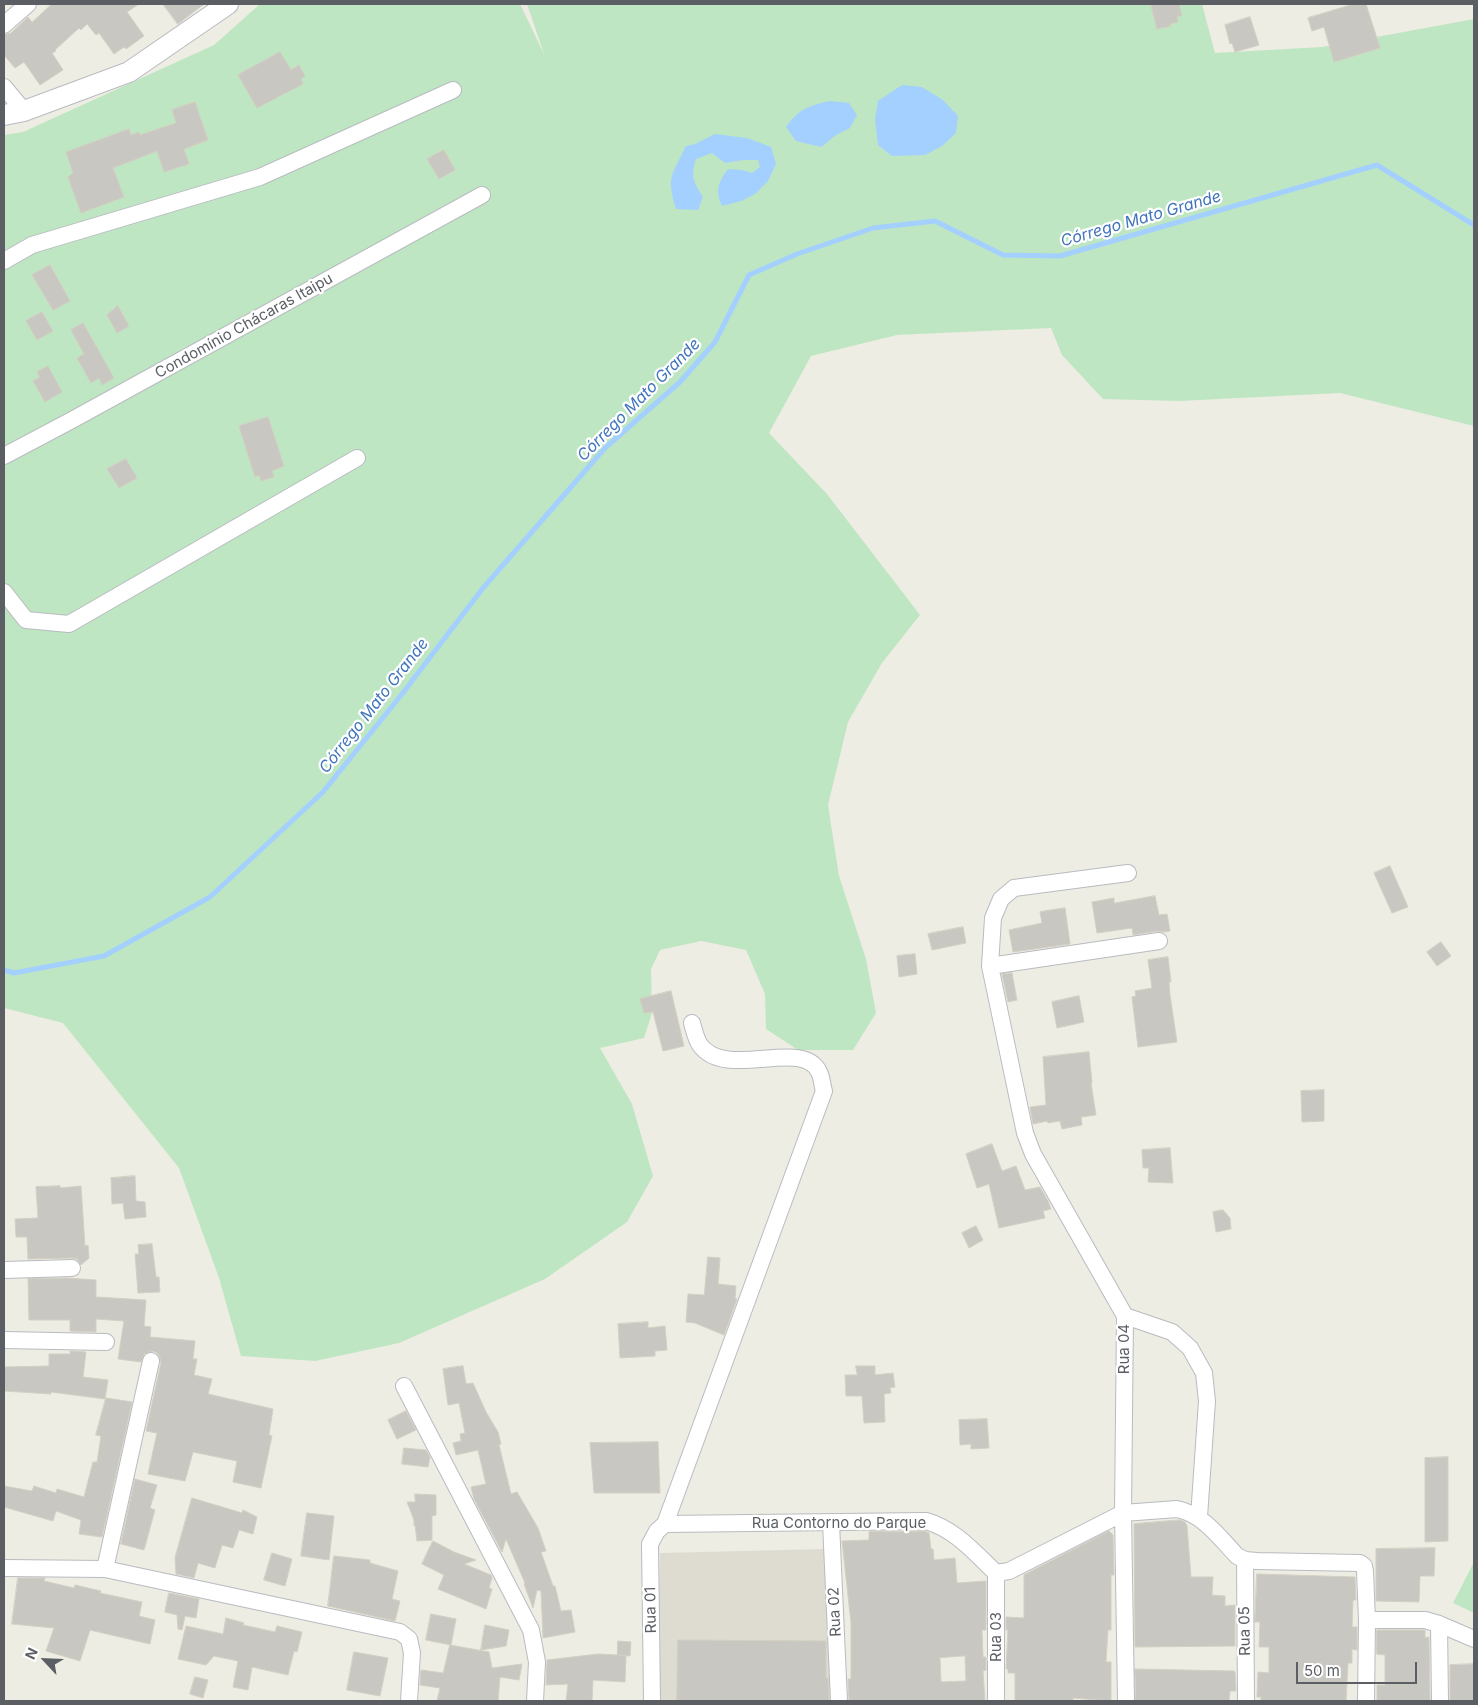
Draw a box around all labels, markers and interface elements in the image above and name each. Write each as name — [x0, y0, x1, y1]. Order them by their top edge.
water label: Córrego Mato Grande — [1059, 187, 1223, 251]
street label: Condomínio Chácaras Itaipu — [152, 270, 336, 382]
water label: Córrego Mato Grande — [574, 335, 704, 465]
water label: Córrego Mato Grande — [315, 635, 433, 777]
street label: Rua 04 — [1115, 1324, 1133, 1374]
street label: Rua Contorno do Parque — [752, 1514, 926, 1532]
street label: Rua 01 — [642, 1586, 660, 1634]
street label: Rua 02 — [825, 1587, 845, 1637]
street label: Rua 05 — [1236, 1606, 1254, 1656]
street label: Rua 03 — [987, 1612, 1005, 1662]
north arrow — [20, 1635, 70, 1685]
text: N — [21, 1645, 41, 1662]
scale bar — [1298, 1652, 1419, 1684]
text: 50 m — [1304, 1661, 1340, 1680]

